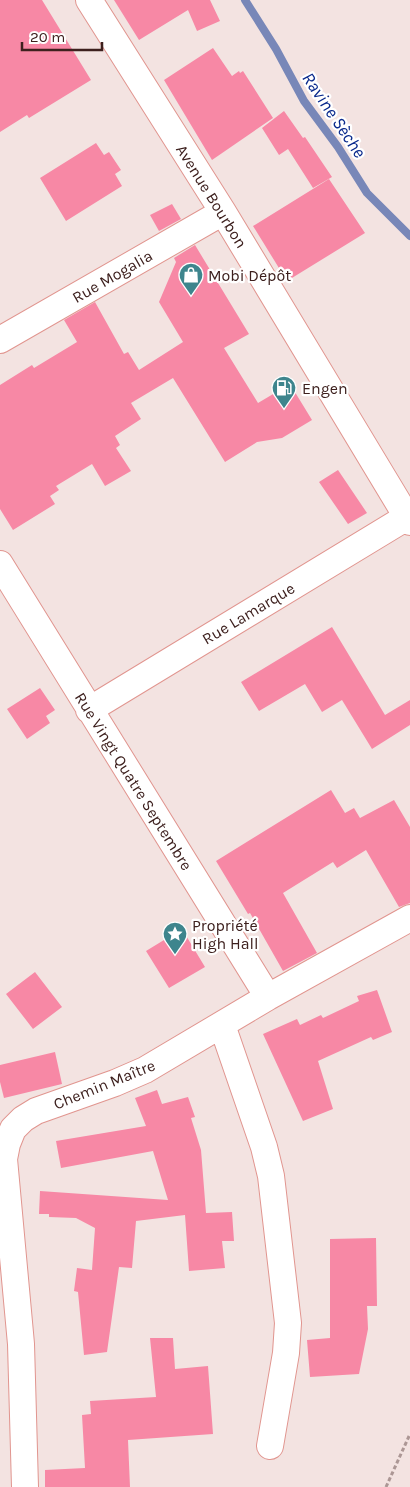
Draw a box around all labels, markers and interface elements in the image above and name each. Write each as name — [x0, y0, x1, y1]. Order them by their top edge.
scale bar — [22, 20, 102, 52]
text: 20 m — [30, 28, 65, 46]
water label: Ravine Sèche — [297, 68, 371, 162]
street label: Avenue Bourbon — [172, 141, 251, 252]
street label: Rue Mogalia — [69, 246, 156, 307]
shop icon: Mobi Dépôt — [178, 262, 204, 296]
place label: Mobi Dépôt — [208, 266, 291, 285]
fuel station icon: Engen — [271, 375, 297, 409]
place label: Engen — [302, 379, 348, 398]
street label: Rue Lamarque — [199, 578, 298, 649]
street label: Rue Vingt Quatre Septembre — [71, 689, 196, 874]
place label: Propriété High Hall — [192, 916, 258, 953]
place icon: Propriété High Hall — [162, 921, 188, 955]
street label: Chemin Maître — [51, 1055, 158, 1114]

